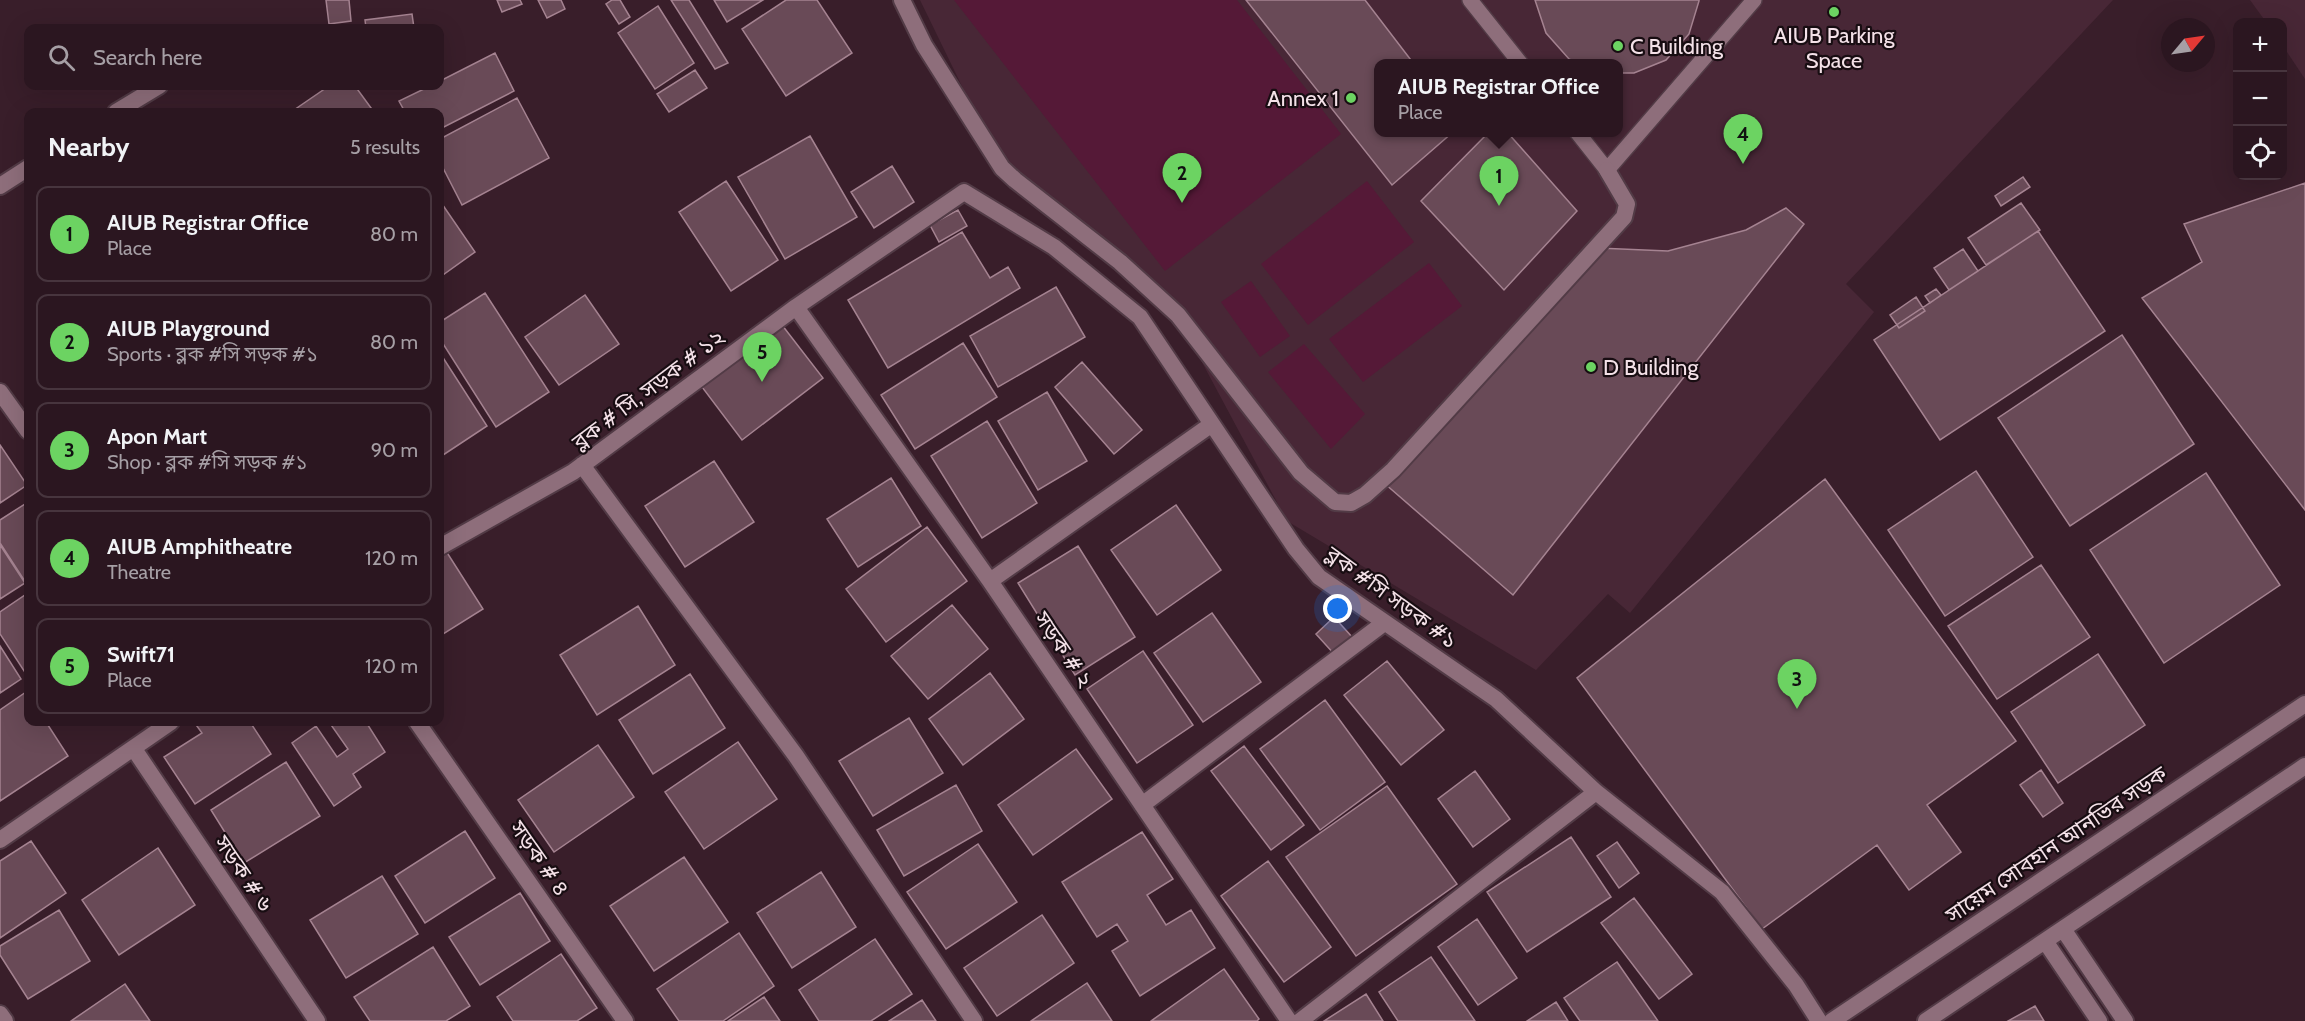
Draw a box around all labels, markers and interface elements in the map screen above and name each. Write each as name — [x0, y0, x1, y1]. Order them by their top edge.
marker: AIUB Parking Space — [1827, 5, 1841, 19]
north arrow — [2161, 18, 2215, 72]
map controls — [2233, 18, 2287, 180]
button: + — [2233, 18, 2287, 72]
place label: AIUB Parking Space — [1774, 22, 1895, 74]
search box — [24, 24, 444, 90]
place label: C Building — [1630, 33, 1724, 60]
marker: C Building — [1611, 39, 1625, 53]
icon: search — [45, 41, 78, 74]
text: Search here — [93, 44, 202, 71]
popup — [1374, 59, 1623, 137]
button: − — [2233, 72, 2287, 126]
text: AIUB Registrar Office — [1398, 73, 1599, 100]
place label: Annex 1 — [1267, 85, 1339, 112]
marker: Annex 1 — [1344, 91, 1358, 105]
text: Place — [1398, 100, 1443, 124]
pin: 4 — [1724, 114, 1762, 164]
button: locate — [2233, 126, 2287, 180]
text: Nearby — [48, 131, 129, 163]
text: 5 results — [350, 135, 420, 159]
pin: 2 — [1162, 154, 1202, 203]
pin: 1 — [1480, 156, 1518, 206]
text: AIUB Registrar Office — [107, 209, 309, 236]
text: 1 — [66, 222, 73, 246]
text: 80 m — [370, 222, 418, 246]
text: Place — [107, 236, 152, 260]
text: AIUB Playground — [107, 315, 270, 342]
street label: ব্লক # সি, সড়ক # ১২ — [566, 323, 730, 456]
text: 2 — [64, 330, 75, 354]
text: 80 m — [370, 330, 418, 354]
pin: 5 — [742, 332, 782, 382]
text: Sports · ব্লক #সি সড়ক #১ — [107, 342, 318, 366]
place label: D Building — [1603, 354, 1699, 381]
marker: D Building — [1584, 360, 1598, 374]
text: Apon Mart — [107, 423, 207, 450]
text: 3 — [64, 438, 75, 462]
text: 90 m — [371, 438, 418, 462]
text: Shop · ব্লক #সি সড়ক #১ — [107, 450, 307, 474]
text: AIUB Amphitheatre — [107, 533, 292, 560]
street label: ব্লক #সি সড়ক #১ — [1320, 540, 1463, 654]
text: 4 — [63, 546, 76, 570]
text: 120 m — [365, 546, 418, 570]
text: Theatre — [107, 560, 171, 584]
your location — [1323, 594, 1352, 623]
street label: সড়ক # ২ — [1028, 605, 1099, 692]
text: Swift71 — [107, 641, 175, 668]
text: 5 — [64, 654, 75, 678]
text: 120 m — [365, 654, 418, 678]
pin: 3 — [1778, 660, 1816, 709]
text: Place — [107, 668, 152, 692]
street label: সায়েম সোবহান আনভির সড়ক — [1940, 760, 2172, 929]
street label: সড়ক # ৪ — [503, 815, 575, 901]
street label: সড়ক # ৬ — [208, 829, 279, 916]

